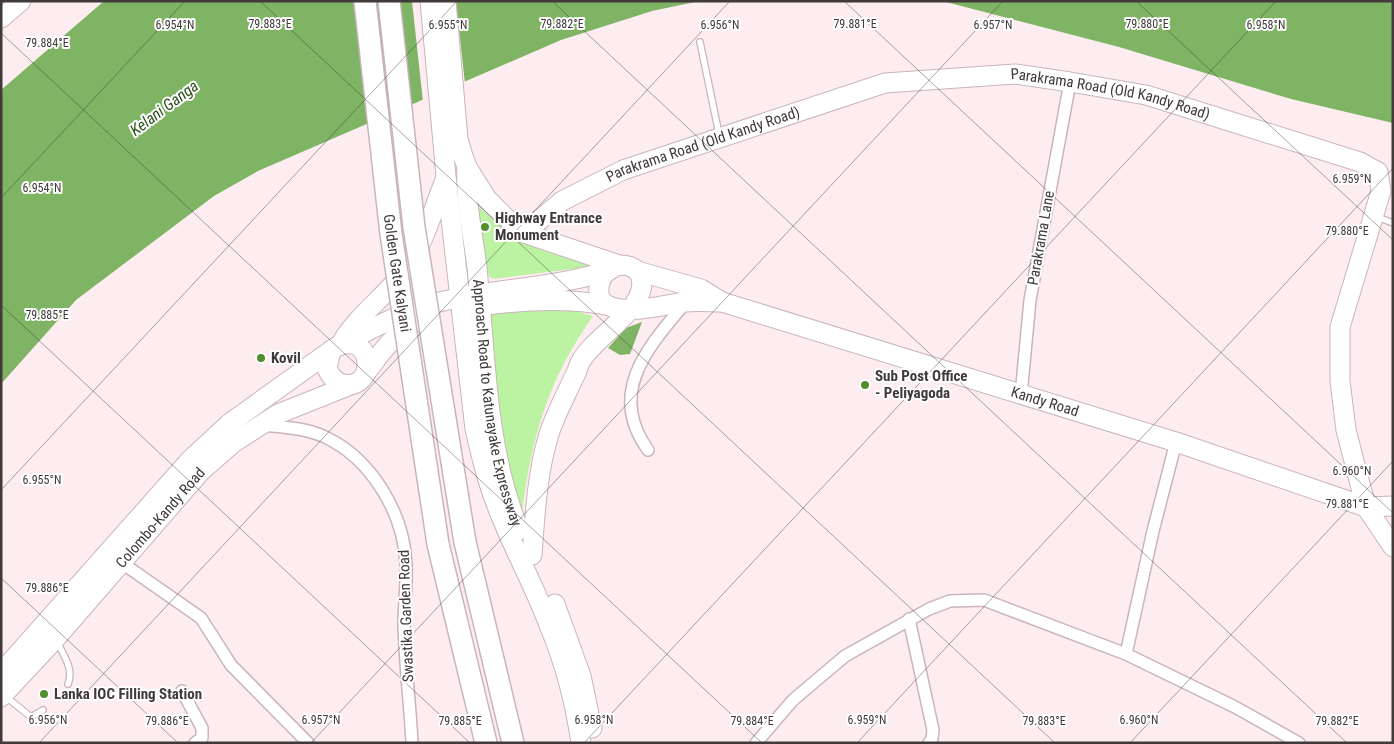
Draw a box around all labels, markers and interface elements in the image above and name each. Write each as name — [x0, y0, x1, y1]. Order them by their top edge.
text: 79.883°E — [248, 17, 292, 31]
text: 79.882°E — [540, 17, 584, 31]
text: 79.881°E — [833, 17, 877, 31]
text: 79.880°E — [1125, 17, 1169, 31]
text: 6.954°N — [156, 18, 194, 32]
text: 6.955°N — [429, 18, 467, 32]
text: 6.956°N — [701, 18, 739, 32]
text: 6.957°N — [974, 18, 1012, 32]
text: 6.958°N — [1247, 18, 1285, 32]
text: 79.884°E — [25, 36, 69, 50]
street label: Parakrama Road (Old Kandy Road) — [1010, 65, 1212, 123]
water label: Kelani Ganga — [126, 76, 202, 140]
street label: Parakrama Road (Old Kandy Road) — [603, 103, 802, 186]
text: 6.959°N — [1333, 172, 1371, 186]
text: 6.954°N — [23, 181, 61, 195]
street label: Parakrama Lane — [1024, 189, 1058, 287]
place label: Highway Entrance Monument — [495, 209, 602, 244]
street label: Golden Gate Kalyani — [380, 213, 415, 333]
marker: Highway Entrance Monument — [479, 221, 491, 233]
text: 79.880°E — [1325, 224, 1369, 238]
street label: Approach Road to Katunayake Expressway — [469, 278, 526, 529]
text: 79.885°E — [25, 308, 69, 322]
place label: Kovil — [271, 349, 301, 367]
marker: Kovil — [255, 352, 267, 364]
place label: Sub Post Office - Peliyagoda — [875, 367, 968, 402]
marker: Sub Post Office - Peliyagoda — [859, 379, 871, 391]
street label: Kandy Road — [1009, 383, 1081, 420]
street label: Colombo-Kandy Road — [112, 464, 209, 572]
text: 6.960°N — [1333, 464, 1371, 478]
text: 6.955°N — [23, 473, 61, 487]
text: 79.881°E — [1325, 497, 1369, 511]
street label: Swastika Garden Road — [395, 549, 417, 683]
text: 79.886°E — [25, 581, 69, 595]
place label: Lanka IOC Filling Station — [54, 685, 202, 703]
marker: Lanka IOC Filling Station — [38, 688, 50, 700]
text: 6.956°N — [29, 713, 67, 727]
text: 6.957°N — [302, 713, 340, 727]
text: 6.958°N — [575, 713, 613, 727]
text: 6.959°N — [848, 713, 886, 727]
text: 6.960°N — [1120, 713, 1158, 727]
text: 79.886°E — [145, 714, 189, 728]
text: 79.885°E — [438, 714, 482, 728]
text: 79.884°E — [730, 714, 774, 728]
text: 79.883°E — [1022, 714, 1066, 728]
text: 79.882°E — [1315, 714, 1359, 728]

